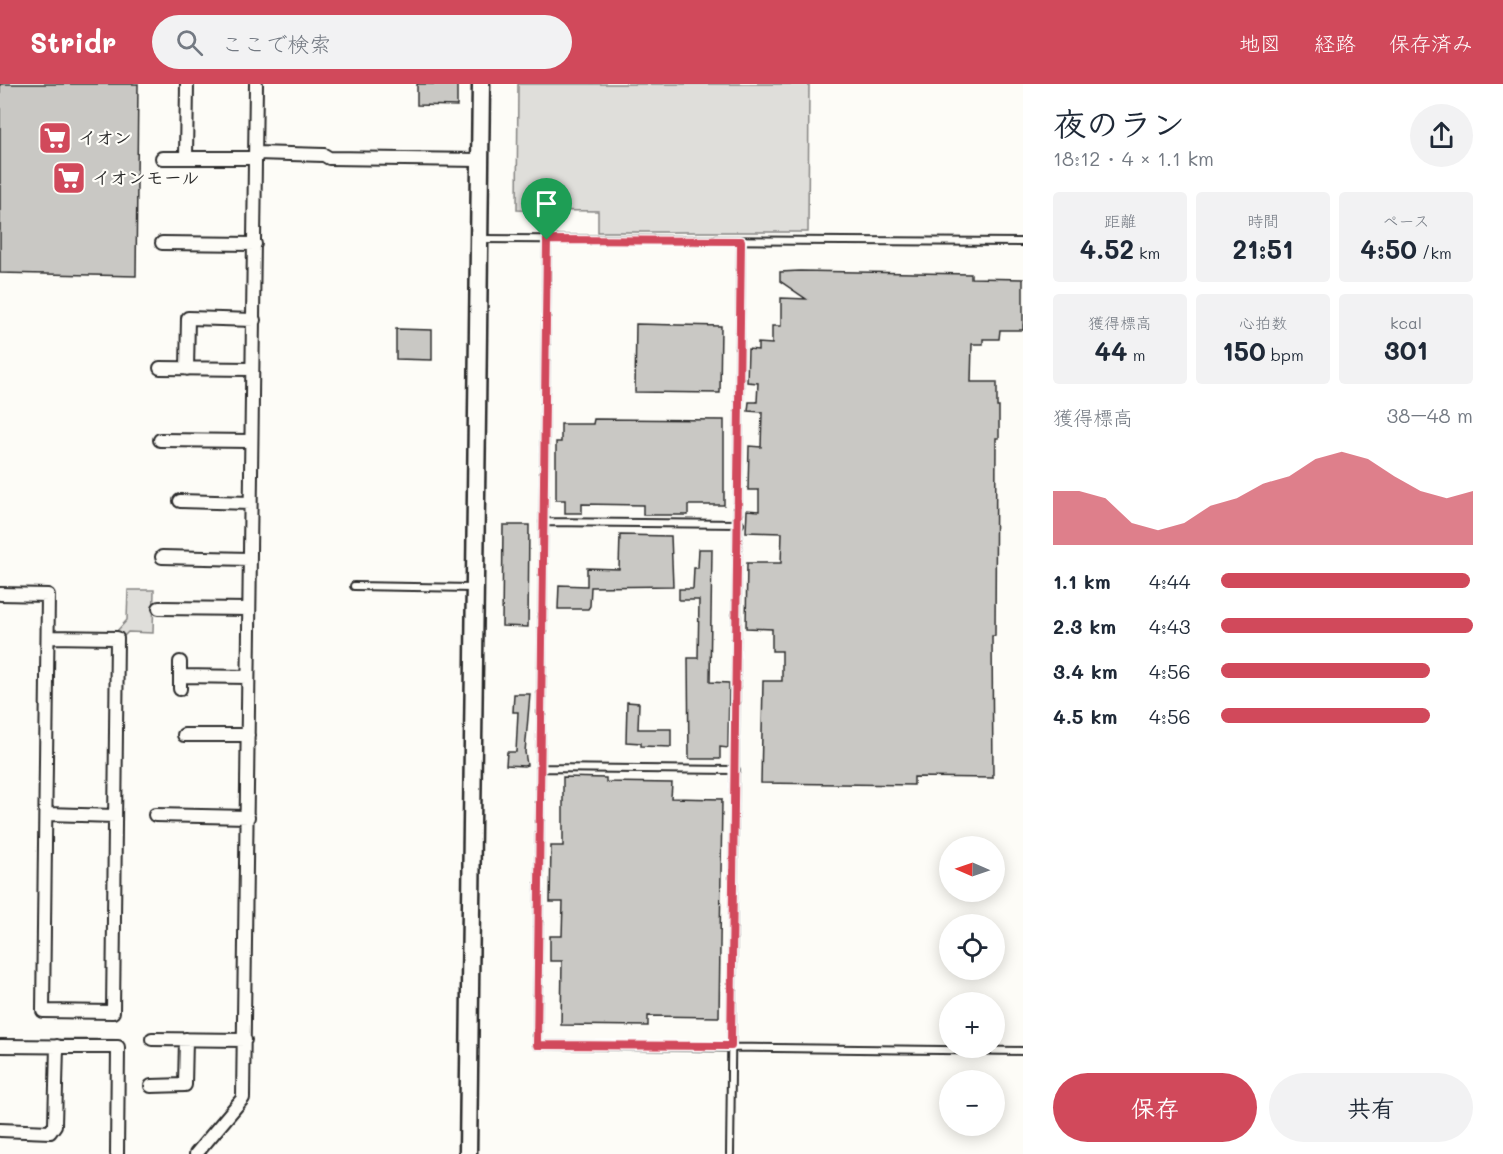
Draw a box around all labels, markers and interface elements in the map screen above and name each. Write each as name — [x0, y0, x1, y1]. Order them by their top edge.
search box — [152, 15, 572, 69]
text: Stridr — [30, 24, 116, 60]
icon: search — [173, 26, 206, 59]
text: ここで検索 — [221, 29, 331, 58]
text: 地図 — [1239, 29, 1281, 56]
text: 経路 — [1314, 29, 1356, 56]
text: 保存済み — [1389, 29, 1473, 56]
text: 夜のラン — [1053, 101, 1185, 144]
button: share — [1410, 104, 1473, 167]
supermarket icon: イオン — [37, 120, 73, 156]
place label: イオン — [78, 125, 132, 149]
text: 18:12 · 4 × 1.1 km — [1053, 145, 1214, 171]
supermarket icon: イオンモール — [51, 160, 87, 196]
place label: イオンモール — [92, 165, 199, 189]
pin — [521, 178, 572, 240]
icon: arrive — [530, 187, 563, 220]
text: 距離 — [1104, 210, 1136, 231]
text: 時間 — [1247, 210, 1279, 231]
text: ペース — [1382, 210, 1430, 231]
text: 4.52 — [1080, 232, 1134, 266]
text: 21:51 — [1233, 232, 1294, 266]
text: 4:50 — [1360, 232, 1417, 266]
text: km — [1134, 242, 1160, 263]
text: /km — [1417, 242, 1452, 263]
text: 獲得標高 — [1088, 312, 1152, 333]
text: 心拍数 — [1239, 312, 1287, 333]
text: kcal — [1390, 312, 1422, 333]
text: 301 — [1384, 333, 1428, 367]
text: 44 — [1095, 334, 1128, 368]
text: 150 — [1222, 334, 1266, 368]
text: m — [1128, 344, 1145, 365]
text: bpm — [1266, 344, 1304, 365]
text: 38–48 m — [1387, 402, 1473, 428]
text: 獲得標高 — [1053, 404, 1133, 430]
text: 1.1 km — [1053, 568, 1111, 594]
text: 4:44 — [1149, 568, 1190, 594]
text: 2.3 km — [1053, 613, 1116, 639]
text: 4:43 — [1149, 613, 1190, 639]
text: 3.4 km — [1053, 658, 1118, 684]
text: 4:56 — [1149, 658, 1191, 684]
text: 4.5 km — [1053, 703, 1117, 729]
text: 4:56 — [1149, 703, 1191, 729]
north arrow — [939, 836, 1005, 902]
map controls — [939, 836, 1005, 1136]
button: locate — [939, 914, 1005, 980]
button: + — [939, 992, 1005, 1058]
button: − — [939, 1070, 1005, 1136]
button: 保存 — [1053, 1073, 1257, 1142]
button: 共有 — [1269, 1073, 1473, 1142]

